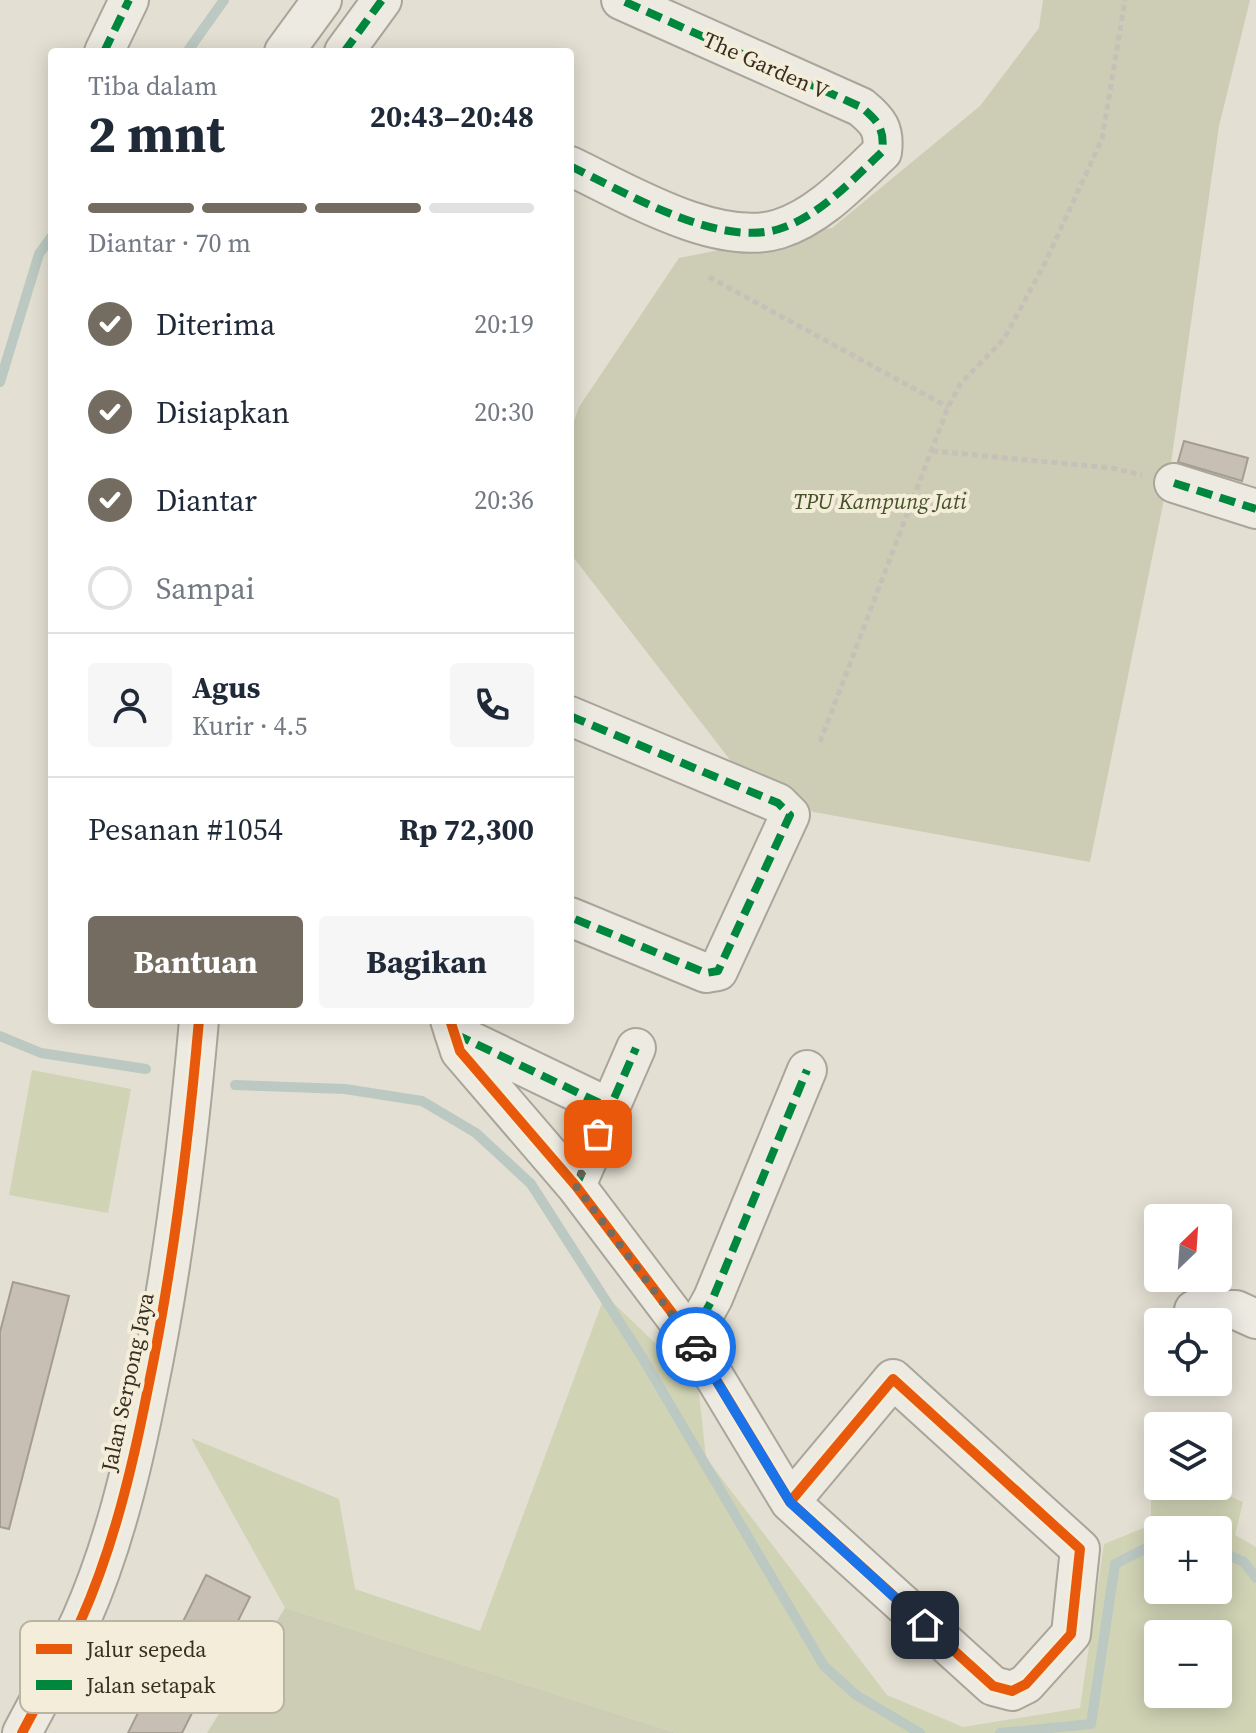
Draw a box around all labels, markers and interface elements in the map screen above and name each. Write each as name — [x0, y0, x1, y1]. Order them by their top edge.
street label: The Garden V — [699, 24, 834, 106]
text: Tiba dalam — [88, 68, 217, 104]
text: 20:43–20:48 — [370, 96, 534, 137]
text: 2 mnt — [88, 98, 225, 169]
text: Diantar · 70 m — [88, 225, 251, 261]
icon: check — [88, 302, 132, 346]
text: Diterima — [156, 304, 275, 345]
text: 20:19 — [474, 306, 534, 342]
icon: check — [88, 390, 132, 434]
text: Disiapkan — [156, 392, 290, 433]
text: 20:30 — [474, 394, 534, 430]
icon: check — [88, 478, 132, 522]
text: Diantar — [156, 480, 257, 521]
text: 20:36 — [474, 482, 534, 518]
park label: TPU Kampung Jati — [793, 486, 967, 516]
text: Sampai — [156, 568, 255, 609]
button: person — [88, 663, 172, 747]
button: phone — [450, 663, 534, 747]
text: Agus — [192, 667, 260, 708]
text: Kurir · 4.5 — [192, 708, 307, 744]
text: Pesanan #1054 — [88, 809, 283, 850]
text: Rp 72,300 — [399, 809, 534, 850]
button: Bantuan — [88, 916, 303, 1008]
button: Bagikan — [319, 916, 534, 1008]
pin — [564, 1100, 632, 1168]
icon: bag — [576, 1112, 620, 1156]
north arrow — [1144, 1204, 1232, 1292]
map controls — [1144, 1204, 1232, 1708]
street label: Jalan Serpong Jaya — [93, 1289, 161, 1475]
courier — [656, 1307, 736, 1387]
button: locate — [1144, 1308, 1232, 1396]
icon: car — [674, 1325, 718, 1369]
button: layers — [1144, 1412, 1232, 1500]
button: + — [1144, 1516, 1232, 1604]
pin — [891, 1591, 959, 1659]
icon: home — [903, 1603, 947, 1647]
button: − — [1144, 1620, 1232, 1708]
legend — [20, 1621, 284, 1713]
text: Jalur sepeda — [85, 1634, 207, 1664]
text: Jalan setapak — [85, 1670, 216, 1700]

